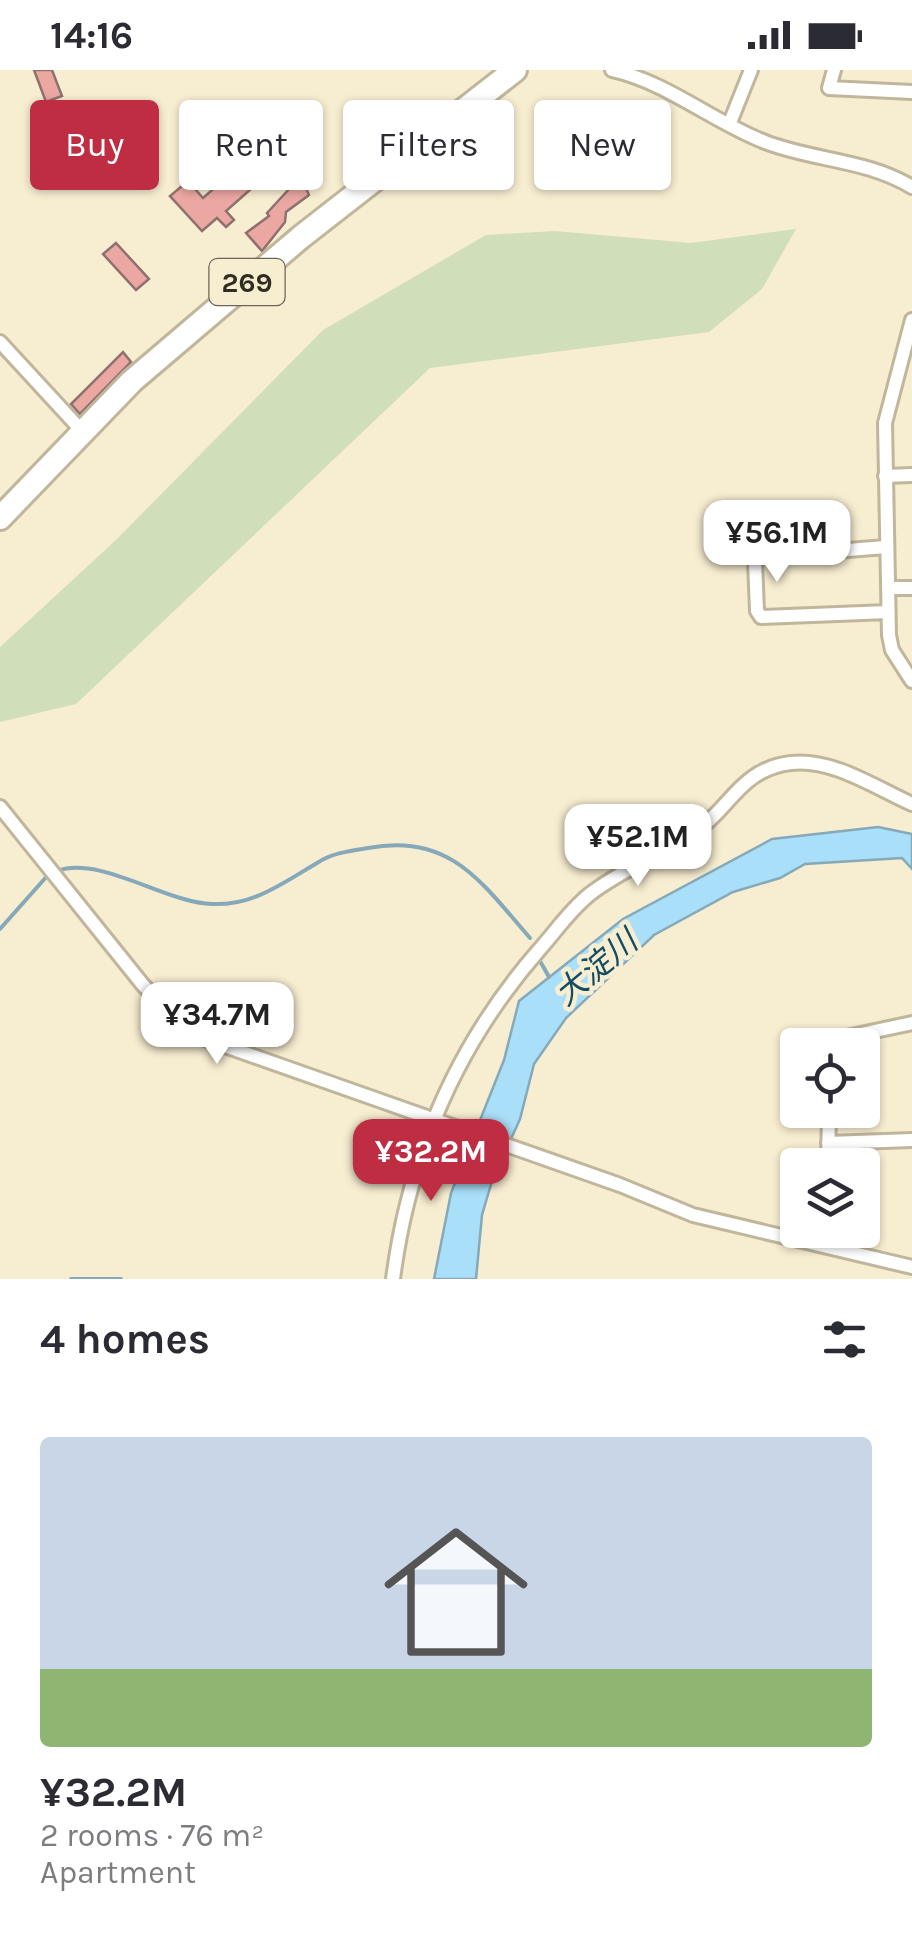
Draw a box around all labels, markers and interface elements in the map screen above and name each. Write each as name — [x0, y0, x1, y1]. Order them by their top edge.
text: 14:16 — [50, 13, 133, 58]
chip: Buy — [30, 100, 159, 190]
chip: Rent — [179, 100, 323, 190]
chip: Filters — [343, 100, 514, 190]
chip: New — [534, 100, 671, 190]
road number: 269 — [210, 259, 284, 305]
pin: ¥56.1M — [696, 500, 858, 585]
text: ¥56.1M — [725, 514, 829, 551]
pin: ¥52.1M — [557, 804, 719, 889]
text: ¥52.1M — [586, 818, 690, 855]
water label: 大淀川 — [547, 921, 647, 1013]
pin: ¥34.7M — [136, 982, 298, 1067]
text: ¥34.7M — [163, 996, 271, 1033]
map controls — [780, 1028, 880, 1248]
button: locate — [780, 1028, 880, 1128]
pin: ¥32.2M — [350, 1119, 512, 1204]
text: ¥32.2M — [375, 1133, 487, 1170]
button: layers — [780, 1148, 880, 1248]
icon: filters — [817, 1312, 872, 1367]
text: 4 homes — [40, 1314, 210, 1364]
icon: home — [366, 1502, 546, 1682]
text: ¥32.2M — [40, 1767, 187, 1817]
text: 2 rooms · 76 m² — [40, 1817, 264, 1854]
text: Apartment — [40, 1854, 196, 1891]

